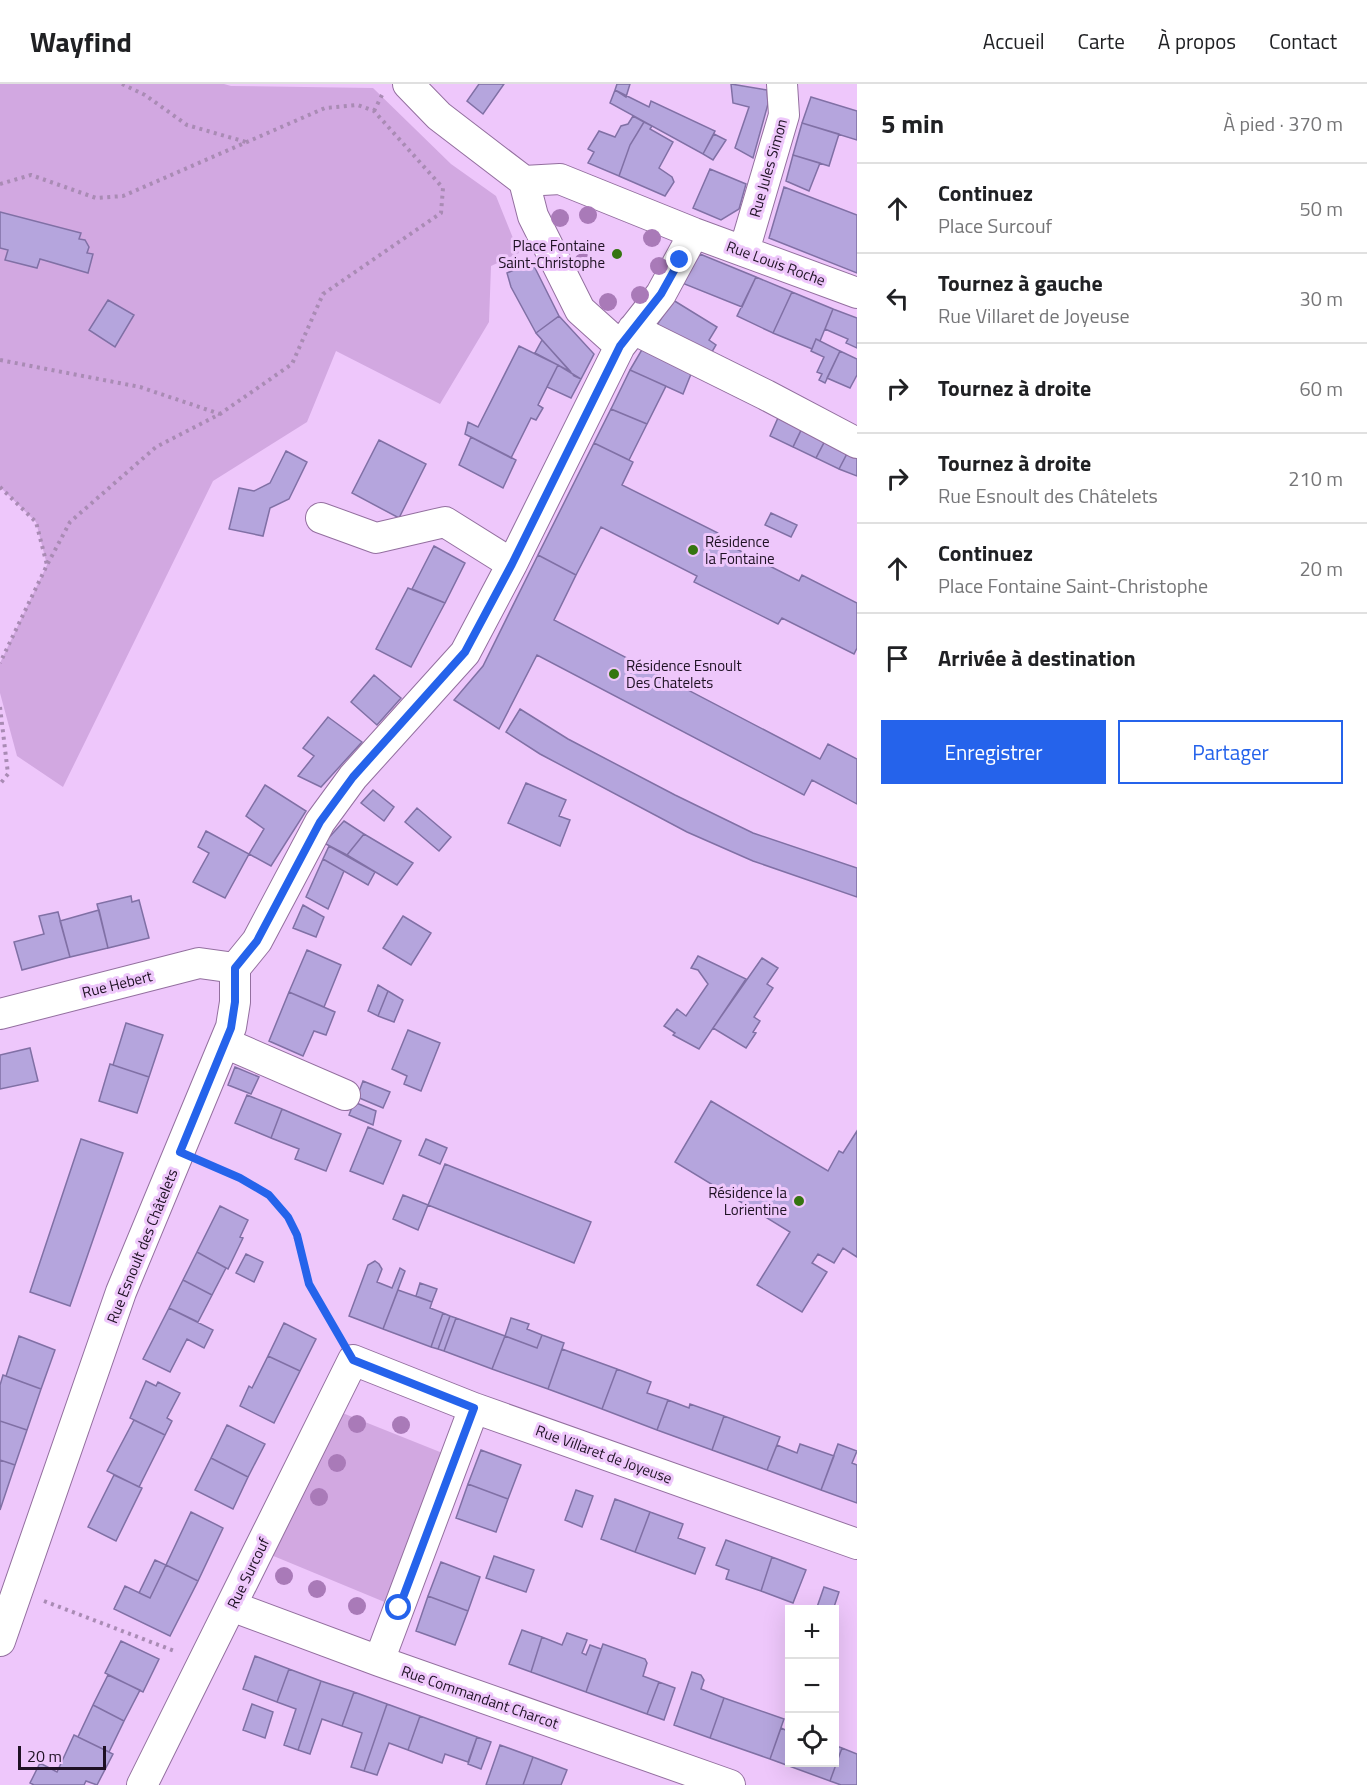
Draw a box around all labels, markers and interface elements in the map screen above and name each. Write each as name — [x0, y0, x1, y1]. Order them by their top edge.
text: Wayfind — [30, 20, 132, 63]
text: Accueil — [983, 25, 1045, 57]
text: Carte — [1078, 25, 1125, 57]
text: À propos — [1158, 25, 1236, 57]
text: Contact — [1269, 25, 1337, 57]
text: 5 min — [881, 104, 944, 143]
text: À pied · 370 m — [1223, 108, 1343, 139]
street label: Rue Jules Simon — [743, 116, 793, 220]
text: Continuez — [938, 176, 1033, 210]
icon: ahead — [881, 192, 914, 225]
text: 50 m — [1299, 193, 1343, 224]
text: Place Surcouf — [938, 210, 1052, 241]
place label: Place Fontaine Saint-Christophe — [498, 234, 605, 274]
street label: Rue Louis Roche — [723, 234, 829, 292]
route end — [666, 246, 692, 272]
marker: Place Fontaine Saint-Christophe — [610, 247, 624, 261]
text: Tournez à gauche — [938, 266, 1103, 300]
icon: left — [881, 282, 914, 315]
text: 30 m — [1299, 283, 1343, 314]
text: Rue Villaret de Joyeuse — [938, 300, 1130, 331]
text: Tournez à droite — [938, 371, 1091, 405]
icon: right — [881, 372, 914, 405]
text: 60 m — [1299, 373, 1343, 404]
text: Tournez à droite — [938, 446, 1091, 480]
icon: right — [881, 462, 914, 495]
text: 210 m — [1288, 463, 1343, 494]
text: Rue Esnoult des Châtelets — [938, 480, 1158, 511]
place label: Résidence la Fontaine — [705, 530, 775, 570]
text: Continuez — [938, 536, 1033, 570]
marker: Résidence la Fontaine — [686, 543, 700, 557]
icon: ahead — [881, 552, 914, 585]
text: 20 m — [1299, 553, 1343, 584]
text: Place Fontaine Saint-Christophe — [938, 570, 1208, 601]
text: Arrivée à destination — [938, 641, 1136, 675]
icon: arrive — [881, 642, 914, 675]
place label: Résidence Esnoult Des Chatelets — [626, 654, 743, 694]
marker: Résidence Esnoult Des Chatelets — [607, 667, 621, 681]
button: Enregistrer — [881, 720, 1106, 784]
button: Partager — [1118, 720, 1343, 784]
street label: Rue Hebert — [79, 964, 155, 1004]
street label: Rue Esnoult des Châtelets — [100, 1165, 184, 1327]
place label: Résidence la Lorientine — [708, 1181, 787, 1221]
marker: Résidence la Lorientine — [792, 1194, 806, 1208]
street label: Rue Villaret de Joyeuse — [533, 1419, 675, 1489]
street label: Rue Surcouf — [221, 1534, 275, 1612]
route start — [385, 1594, 411, 1620]
map controls — [785, 1605, 839, 1767]
button: + — [785, 1605, 839, 1659]
street label: Rue Commandant Charcot — [398, 1659, 562, 1735]
button: − — [785, 1659, 839, 1713]
button: locate — [785, 1713, 839, 1767]
scale bar — [18, 1743, 106, 1770]
text: 20 m — [27, 1744, 62, 1768]

